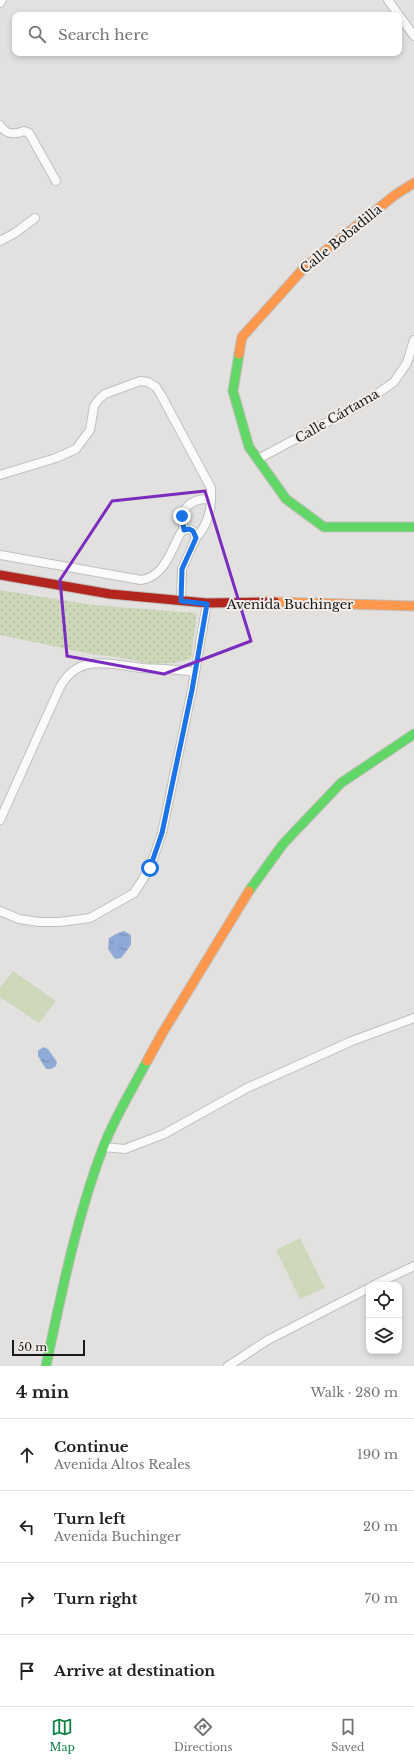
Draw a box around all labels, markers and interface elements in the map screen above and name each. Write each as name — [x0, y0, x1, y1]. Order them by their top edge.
search box — [12, 12, 402, 56]
icon: search — [26, 23, 48, 45]
text: Search here — [58, 25, 149, 44]
street label: Calle Bobadilla — [297, 200, 386, 277]
street label: Calle Cártama — [292, 385, 383, 447]
route end — [173, 507, 191, 525]
street label: Avenida Buchinger — [226, 596, 354, 613]
route start — [141, 859, 159, 877]
map controls — [366, 1282, 402, 1354]
button: locate — [366, 1282, 402, 1318]
button: layers — [366, 1318, 402, 1354]
scale bar — [12, 1338, 85, 1357]
text: 50 m — [18, 1340, 47, 1354]
text: 4 min — [16, 1382, 69, 1403]
text: Walk · 280 m — [311, 1384, 398, 1401]
text: Continue — [54, 1437, 129, 1456]
icon: ahead — [16, 1444, 38, 1466]
text: 190 m — [357, 1446, 398, 1463]
text: Avenida Altos Reales — [54, 1456, 191, 1473]
text: Turn left — [54, 1509, 125, 1528]
icon: left — [16, 1516, 38, 1538]
text: 20 m — [363, 1518, 398, 1535]
text: Avenida Buchinger — [54, 1528, 181, 1545]
icon: right — [16, 1588, 38, 1610]
text: Turn right — [54, 1589, 137, 1608]
text: 70 m — [365, 1590, 398, 1607]
icon: arrive — [16, 1660, 38, 1682]
text: Arrive at destination — [54, 1661, 215, 1680]
tab: Map — [49, 1716, 75, 1754]
tab: Directions — [174, 1716, 232, 1754]
tab: Saved — [331, 1716, 365, 1754]

